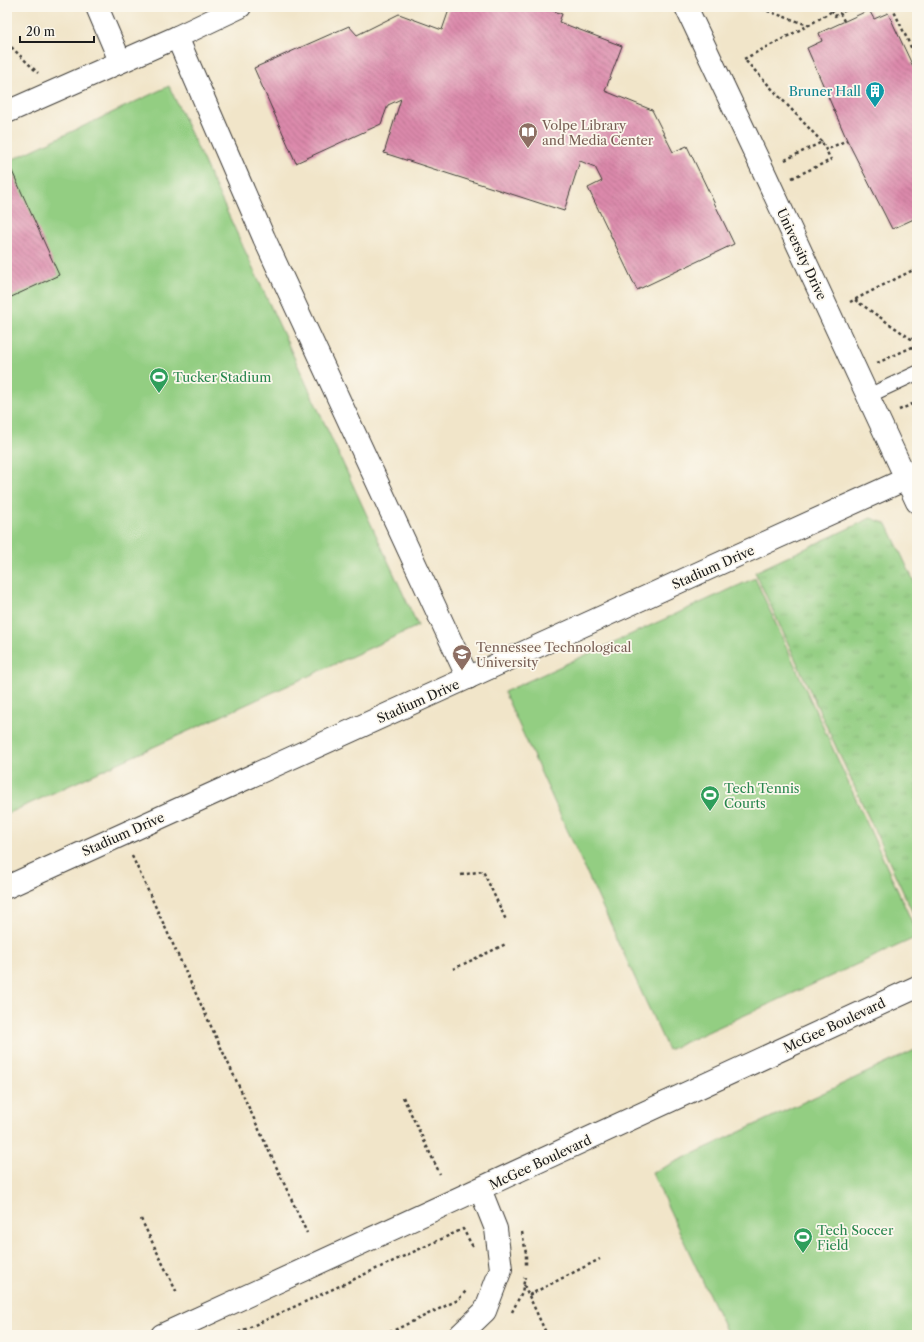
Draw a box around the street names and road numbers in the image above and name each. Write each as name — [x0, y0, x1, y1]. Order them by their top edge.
street label: University Drive — [774, 206, 830, 302]
street label: Stadium Drive — [669, 542, 757, 592]
street label: Stadium Drive — [374, 676, 462, 726]
street label: Stadium Drive — [79, 809, 167, 859]
street label: McGee Boulevard — [780, 994, 888, 1056]
street label: McGee Boulevard — [486, 1131, 594, 1193]

